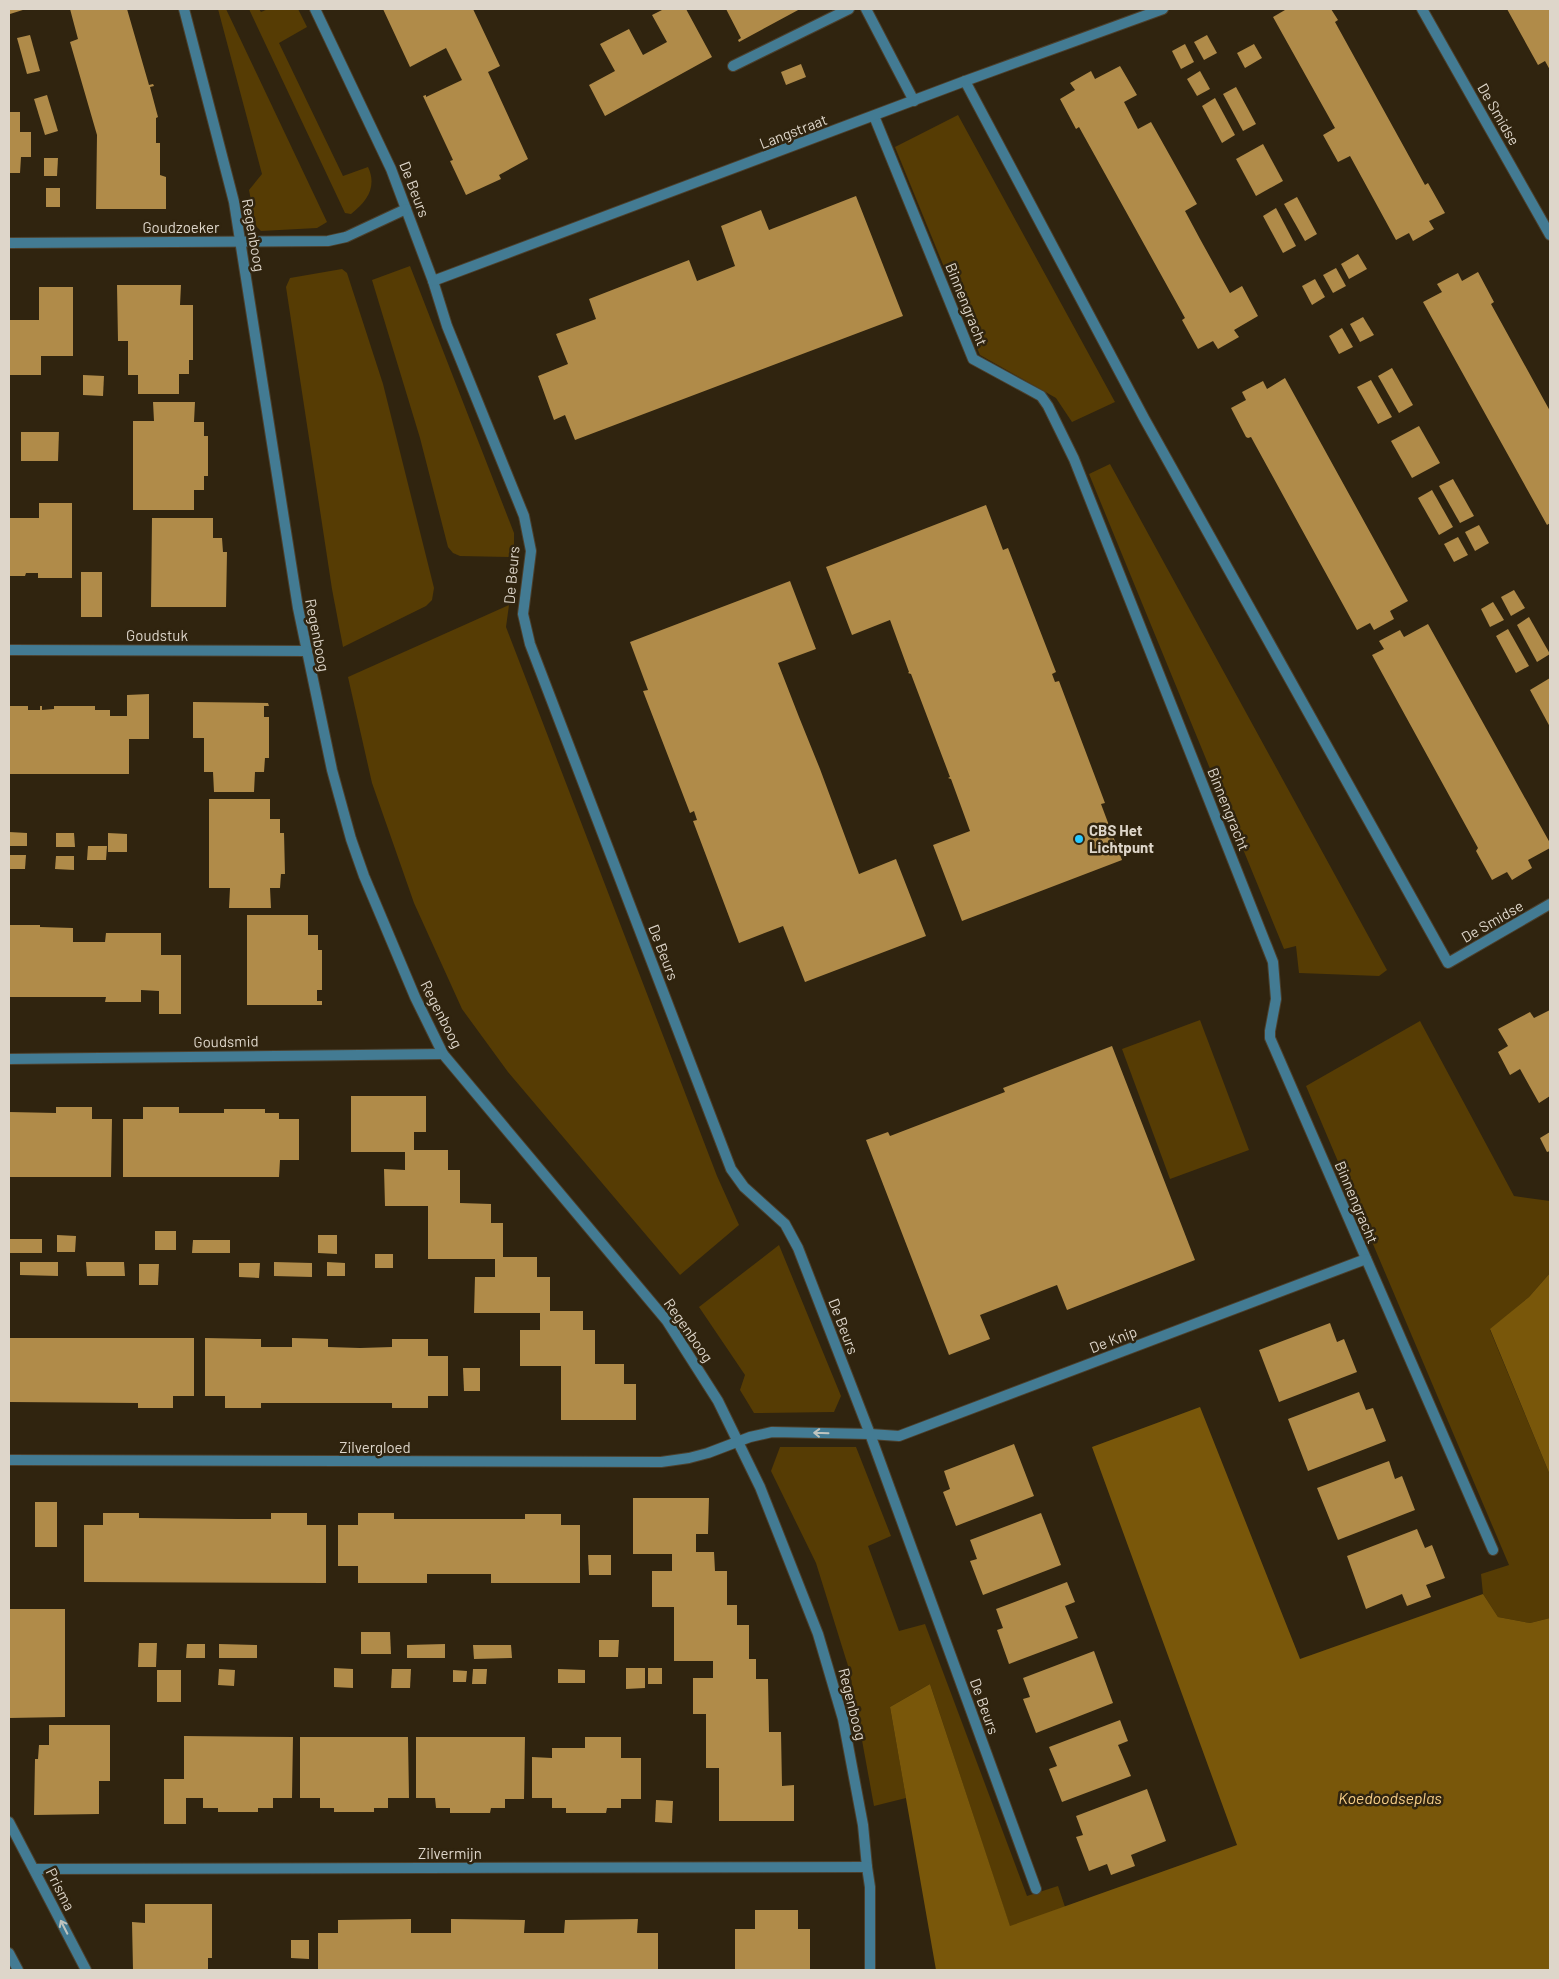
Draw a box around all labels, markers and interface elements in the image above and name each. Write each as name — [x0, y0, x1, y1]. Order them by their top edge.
street label: De Smidse — [1474, 80, 1524, 148]
street label: Langstraat — [757, 110, 829, 152]
street label: De Beurs — [396, 159, 434, 219]
street label: Regenboog — [239, 197, 269, 273]
street label: Goudzoeker — [142, 218, 220, 236]
street label: Binnengracht — [942, 260, 992, 348]
street label: De Beurs — [499, 545, 523, 605]
street label: Regenboog — [302, 597, 334, 673]
street label: Goudstuk — [126, 626, 188, 644]
street label: Binnengracht — [1204, 765, 1254, 853]
place label: CBS Het Lichtpunt — [1089, 821, 1154, 856]
marker: CBS Het Lichtpunt — [1073, 833, 1085, 845]
street label: De Smidse — [1458, 896, 1526, 946]
street label: De Beurs — [645, 922, 683, 982]
street label: Regenboog — [417, 977, 467, 1051]
street label: Goudsmid — [193, 1031, 259, 1051]
street label: Binnengracht — [1332, 1158, 1382, 1246]
street label: Regenboog — [660, 1295, 718, 1365]
street label: De Beurs — [825, 1296, 863, 1356]
street label: De Knip — [1087, 1322, 1139, 1356]
one-way arrow — [813, 1428, 829, 1437]
street label: Zilvergloed — [339, 1438, 411, 1456]
street label: Regenboog — [835, 1666, 871, 1742]
street label: De Beurs — [967, 1676, 1003, 1736]
water label: Koedoodseplas — [1338, 1788, 1442, 1807]
street label: Zilvermijn — [418, 1844, 482, 1862]
street label: Prisma — [43, 1865, 79, 1913]
one-way arrow — [59, 1920, 68, 1935]

